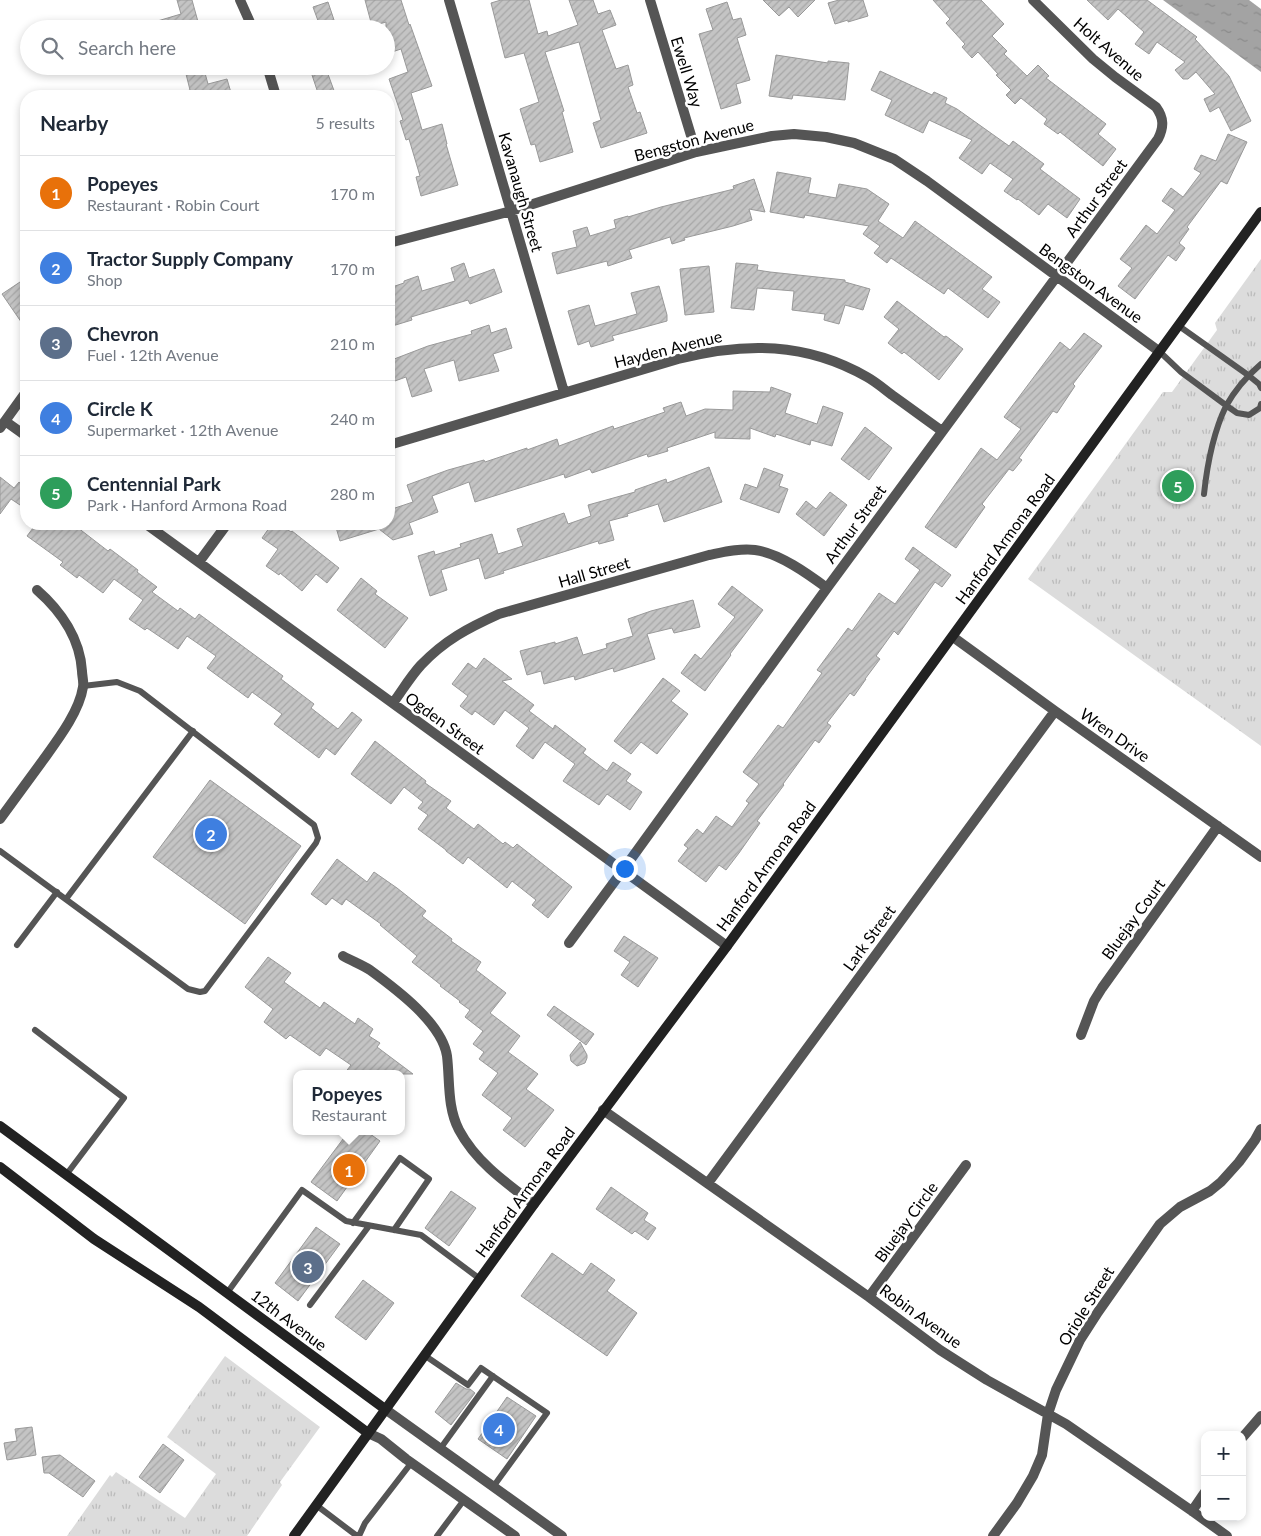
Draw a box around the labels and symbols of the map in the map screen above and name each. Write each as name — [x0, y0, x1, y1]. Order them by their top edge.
street label: Holt Avenue — [1070, 13, 1148, 84]
street label: Ewell Way — [668, 34, 707, 110]
street label: Bengston Avenue — [632, 114, 756, 165]
street label: Kavanaugh Street — [495, 130, 548, 254]
street label: Arthur Street — [1061, 155, 1130, 240]
street label: Bengston Avenue — [1036, 239, 1147, 326]
street label: Hayden Avenue — [612, 326, 724, 371]
pin: 5 — [1162, 467, 1194, 505]
street label: Hanford Armona Road — [951, 470, 1058, 608]
street label: Arthur Street — [820, 481, 889, 566]
street label: Hall Street — [556, 552, 632, 591]
street label: Ogden Street — [402, 687, 489, 758]
street label: Wren Drive — [1077, 704, 1154, 766]
street label: Hanford Armona Road — [712, 797, 819, 935]
pin: 2 — [195, 815, 227, 853]
your location — [612, 856, 638, 882]
street label: Bluejay Court — [1097, 875, 1168, 963]
street label: Lark Street — [838, 901, 899, 974]
street label: Hanford Armona Road — [471, 1123, 578, 1261]
pin: 1 — [333, 1151, 365, 1189]
street label: Bluejay Circle — [870, 1178, 941, 1266]
pin: 3 — [292, 1248, 324, 1286]
street label: Oriole Street — [1054, 1262, 1118, 1349]
street label: Robin Avenue — [877, 1279, 966, 1352]
street label: 12th Avenue — [248, 1285, 331, 1354]
pin: 4 — [483, 1410, 515, 1448]

